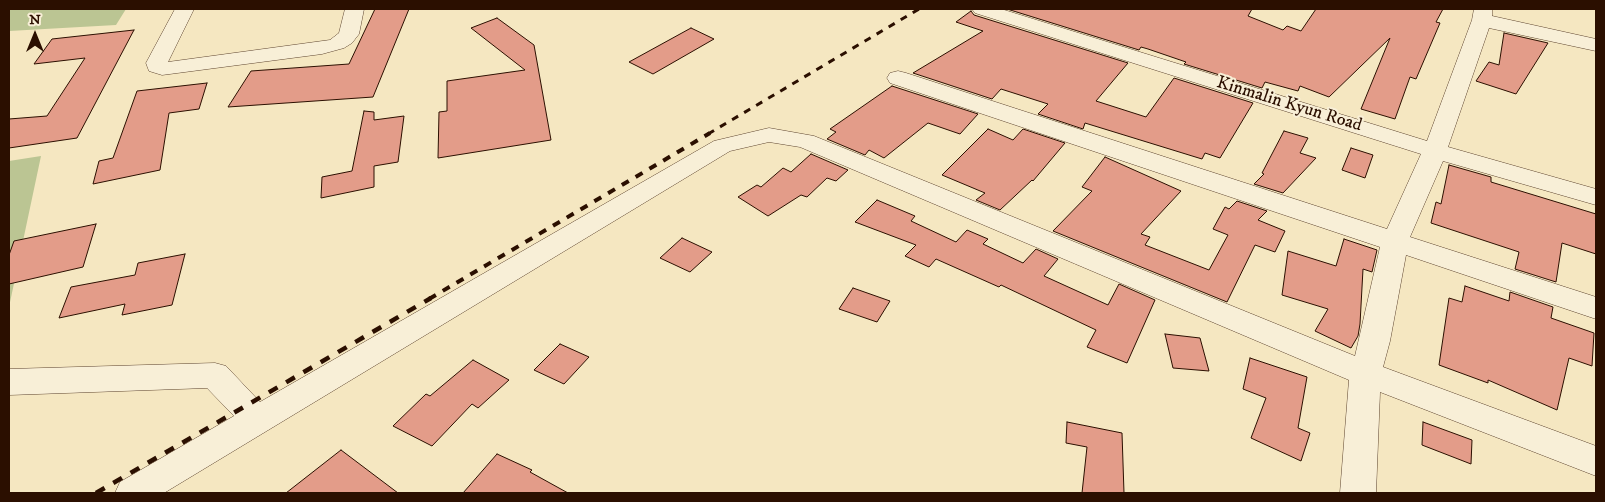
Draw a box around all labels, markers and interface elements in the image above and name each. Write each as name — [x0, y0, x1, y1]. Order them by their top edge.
north arrow — [10, 10, 60, 60]
text: N — [29, 11, 41, 29]
street label: Kinmalin Kyun Road — [1214, 73, 1364, 137]

